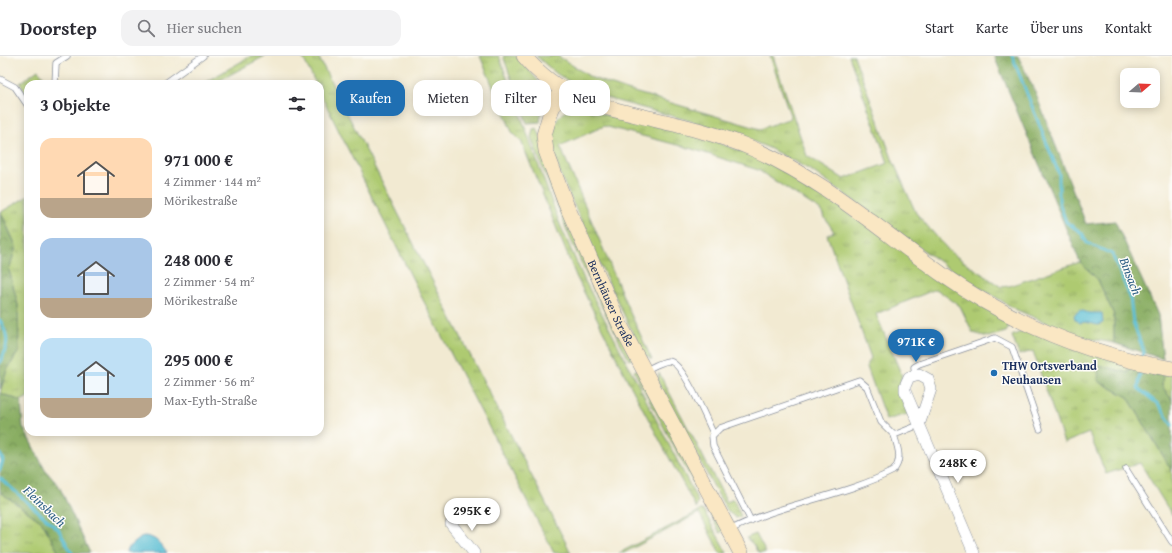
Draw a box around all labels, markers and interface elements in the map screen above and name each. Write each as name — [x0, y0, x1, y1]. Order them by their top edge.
search box — [121, 10, 401, 46]
text: Doorstep — [20, 14, 97, 42]
icon: search — [135, 17, 157, 39]
text: Hier suchen — [167, 17, 242, 38]
text: Start — [925, 18, 954, 38]
text: Karte — [976, 18, 1008, 38]
text: Über uns — [1030, 18, 1083, 38]
text: Kontakt — [1105, 18, 1152, 38]
north arrow — [1120, 68, 1160, 108]
map controls — [1120, 68, 1160, 108]
chip: Kaufen — [336, 80, 405, 116]
chip: Mieten — [413, 80, 483, 116]
chip: Filter — [491, 80, 551, 116]
chip: Neu — [559, 80, 610, 116]
text: 3 Objekte — [40, 92, 110, 117]
icon: filters — [286, 93, 308, 115]
text: 971 000 € — [164, 147, 233, 172]
icon: home — [72, 154, 120, 202]
text: 4 Zimmer · 144 m² — [164, 172, 261, 191]
text: Mörikestraße — [164, 191, 238, 210]
text: 248 000 € — [164, 247, 233, 272]
icon: home — [72, 254, 120, 302]
water label: Binsach — [1114, 254, 1147, 298]
street label: Bernhäuser Straße — [584, 257, 639, 350]
text: 2 Zimmer · 54 m² — [164, 272, 255, 291]
text: Mörikestraße — [164, 291, 238, 310]
pin: 971K € — [883, 329, 949, 363]
text: 971K € — [897, 332, 935, 351]
text: 295 000 € — [164, 347, 233, 372]
icon: home — [72, 354, 120, 402]
place label: THW Ortsverband Neuhausen — [1002, 357, 1097, 388]
marker: THW Ortsverband Neuhausen — [989, 368, 999, 378]
text: 2 Zimmer · 56 m² — [164, 372, 255, 391]
text: Max-Eyth-Straße — [164, 391, 257, 410]
pin: 248K € — [925, 450, 991, 484]
text: 248K € — [939, 453, 977, 472]
water label: Fleinsbach — [18, 481, 70, 532]
pin: 295K € — [439, 498, 505, 532]
text: 295K € — [453, 501, 491, 520]

